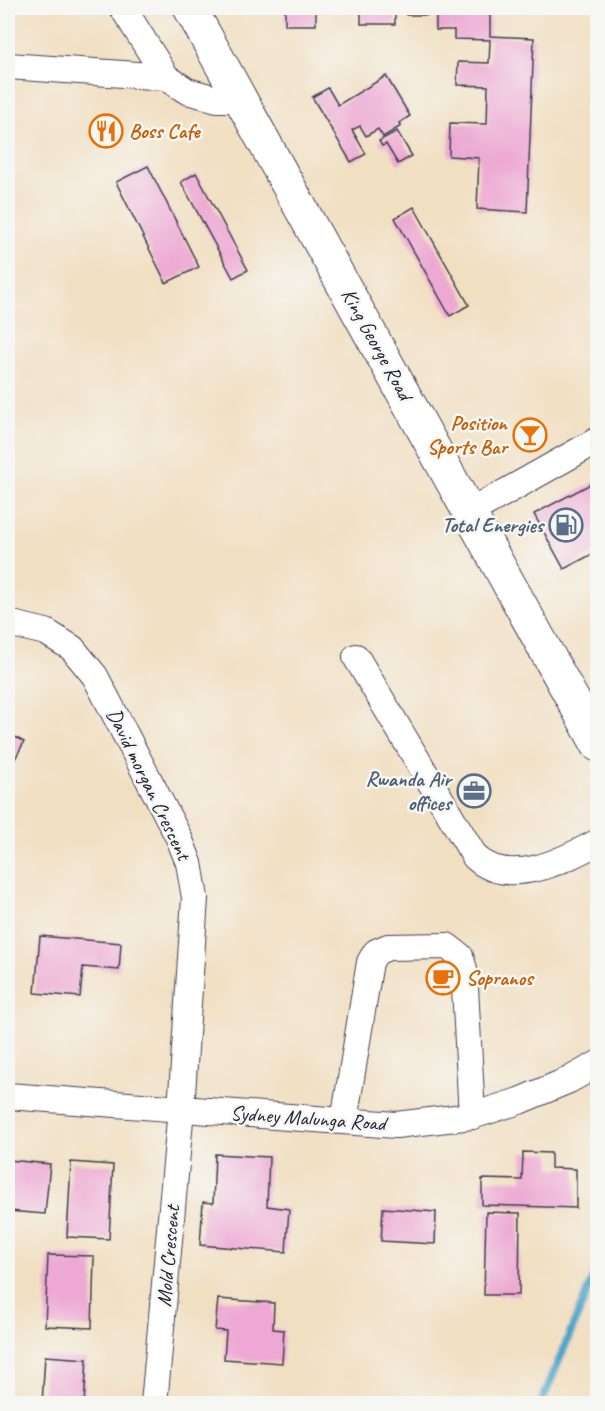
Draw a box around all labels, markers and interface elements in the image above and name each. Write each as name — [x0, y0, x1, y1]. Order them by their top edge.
restaurant icon: Boss Cafe — [88, 113, 124, 149]
place label: Boss Cafe — [129, 118, 202, 144]
street label: King George Road — [336, 284, 420, 408]
place label: Position Sports Bar — [427, 410, 509, 460]
bar icon: Position Sports Bar — [512, 417, 548, 453]
fuel station icon: Total Energies — [548, 507, 584, 543]
place label: Total Energies — [442, 512, 546, 538]
street label: David morgan Crescent — [101, 704, 198, 866]
place label: Rwanda Air offices — [365, 766, 454, 816]
office icon: Rwanda Air offices — [456, 773, 492, 809]
cafe icon: Sopranos — [425, 960, 461, 996]
place label: Sopranos — [466, 965, 535, 991]
street label: Sydney Malunga Road — [230, 1100, 390, 1137]
street label: Mold Crescent — [151, 1202, 186, 1308]

